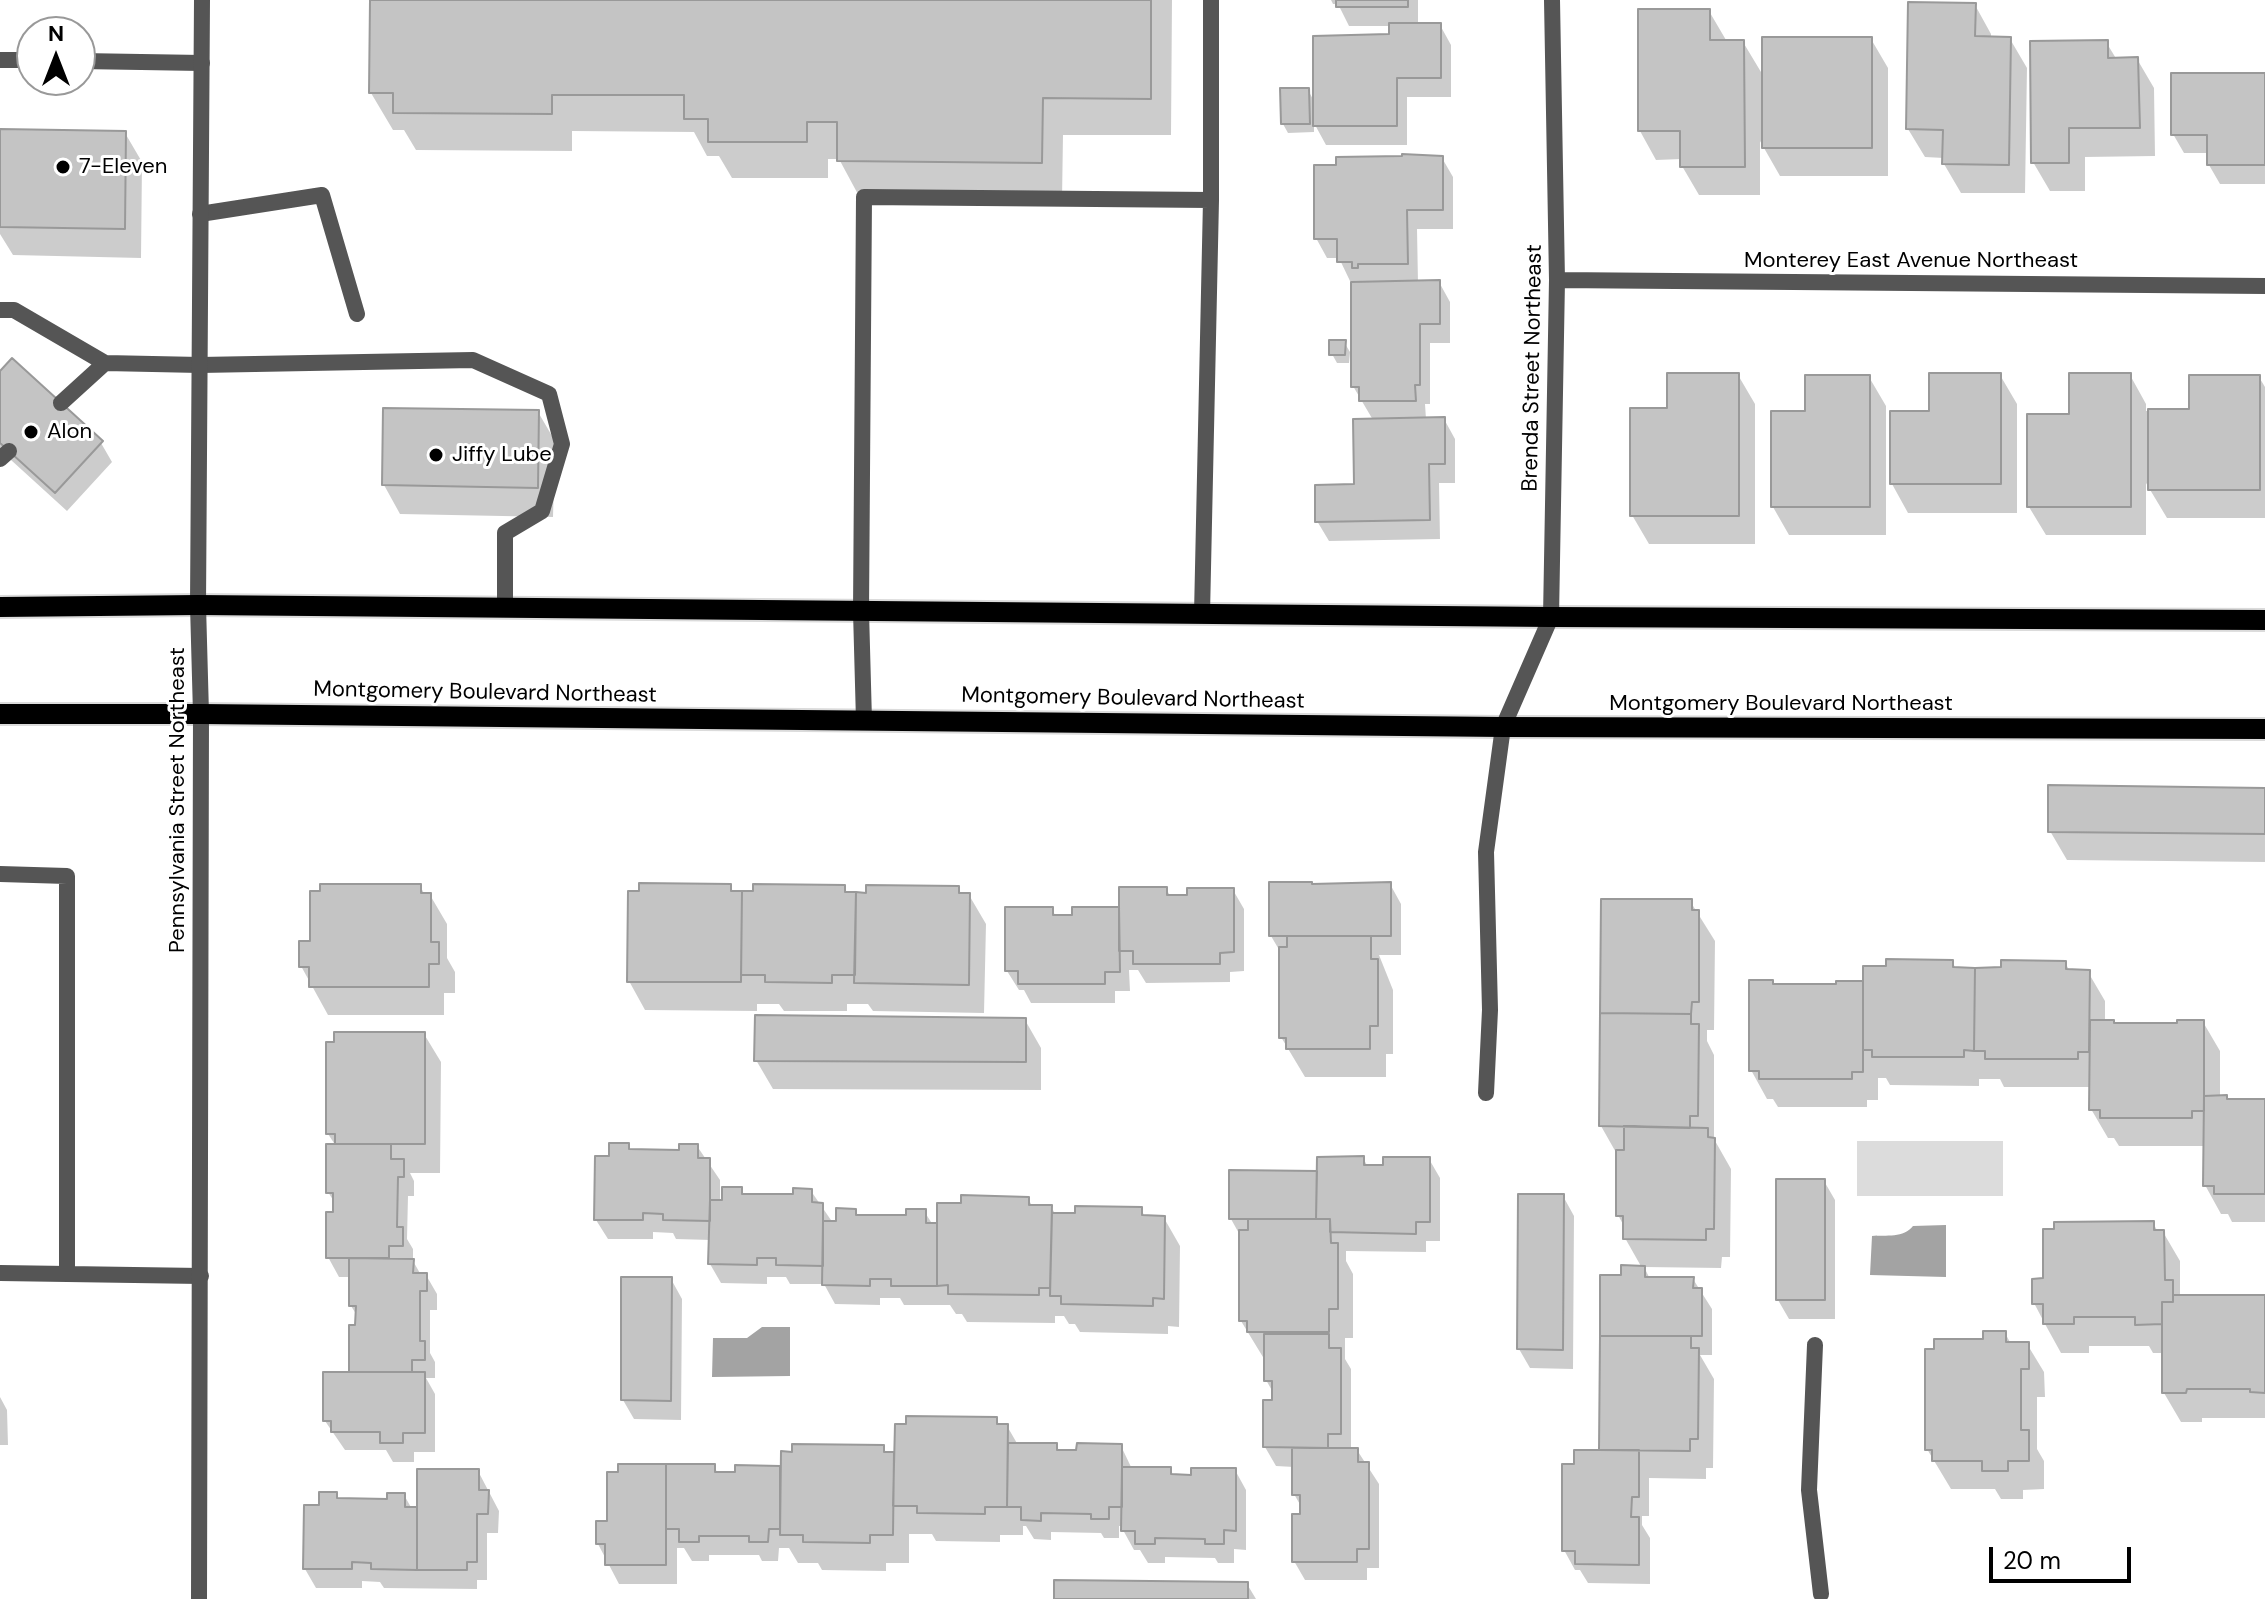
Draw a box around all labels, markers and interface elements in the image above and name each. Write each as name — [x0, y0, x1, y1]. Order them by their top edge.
north arrow — [16, 16, 96, 96]
text: N — [48, 19, 64, 48]
place label: 7-Eleven — [79, 154, 167, 180]
marker: 7-Eleven — [54, 158, 72, 176]
street label: Brenda Street Northeast — [1518, 244, 1548, 492]
street label: Monterey East Avenue Northeast — [1744, 248, 2078, 274]
place label: Alon — [47, 419, 92, 445]
marker: Alon — [22, 423, 40, 441]
place label: Jiffy Lube — [452, 442, 552, 468]
marker: Jiffy Lube — [427, 446, 445, 464]
street label: Pennsylvania Street Northeast — [165, 647, 191, 953]
street label: Montgomery Boulevard Northeast — [313, 677, 657, 709]
street label: Montgomery Boulevard Northeast — [961, 683, 1305, 715]
street label: Montgomery Boulevard Northeast — [1609, 691, 1953, 717]
scale bar — [1993, 1531, 2135, 1581]
text: 20 m — [2003, 1545, 2061, 1576]

